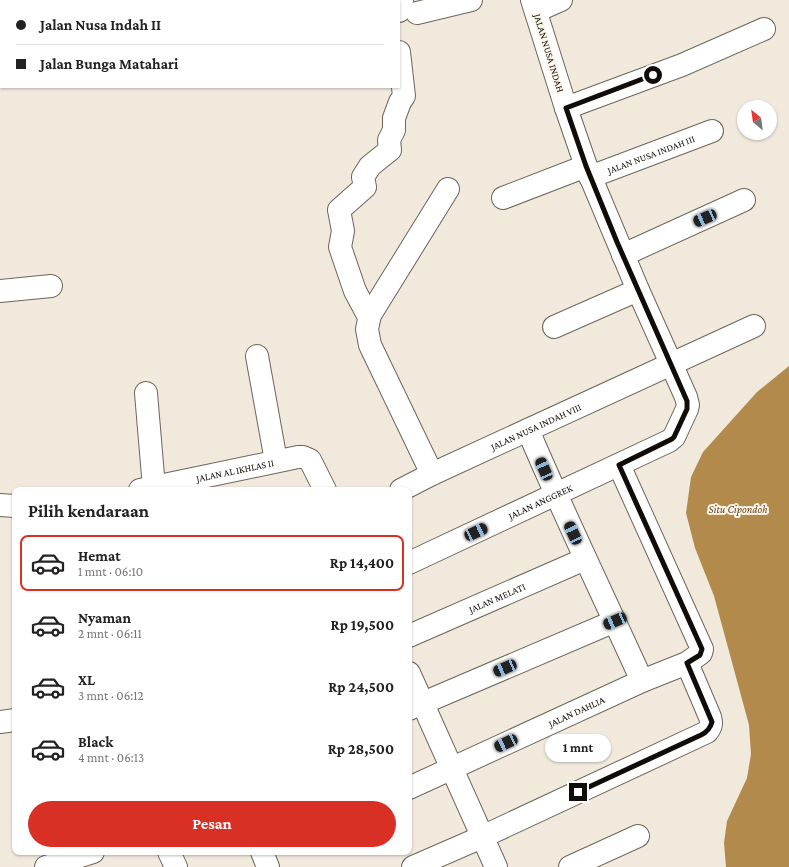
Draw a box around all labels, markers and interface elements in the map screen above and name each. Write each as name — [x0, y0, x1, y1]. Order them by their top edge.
street label: JALAN NUSA INDAH — [532, 11, 566, 94]
text: Jalan Nusa Indah II — [40, 17, 161, 33]
text: Jalan Bunga Matahari — [40, 56, 178, 72]
route start — [644, 66, 662, 84]
north arrow — [737, 100, 777, 140]
map controls — [737, 100, 777, 140]
street label: JALAN NUSA INDAH III — [605, 133, 696, 176]
car — [692, 208, 718, 228]
street label: JALAN NUSA INDAH VIII — [488, 401, 583, 452]
car — [534, 456, 554, 482]
street label: JALAN AL IKHLAS II — [194, 457, 275, 484]
street label: JALAN ANGGREK — [506, 482, 574, 522]
text: Pilih kendaraan — [28, 501, 149, 521]
water label: Situ Cipondoh — [708, 503, 768, 516]
car — [562, 520, 584, 546]
car — [463, 521, 489, 543]
icon: car — [30, 545, 66, 581]
text: Hemat — [78, 548, 121, 564]
text: Rp 14,400 — [330, 555, 394, 571]
text: 1 mnt · 06:10 — [78, 564, 143, 579]
street label: JALAN MELATI — [466, 580, 527, 615]
icon: car — [30, 607, 66, 643]
text: Nyaman — [78, 610, 131, 626]
car — [602, 611, 628, 631]
text: Rp 19,500 — [331, 617, 394, 633]
text: 2 mnt · 06:11 — [78, 626, 142, 641]
car — [492, 658, 518, 678]
icon: car — [30, 669, 66, 705]
text: XL — [78, 672, 95, 688]
text: Rp 24,500 — [328, 679, 394, 695]
text: 3 mnt · 06:12 — [78, 688, 144, 703]
street label: JALAN DAHLIA — [546, 693, 606, 729]
icon: car — [30, 731, 66, 767]
car — [493, 732, 519, 754]
text: Black — [78, 734, 113, 750]
callout: 1 mnt — [545, 734, 611, 762]
text: 1 mnt — [563, 740, 593, 755]
text: Rp 28,500 — [328, 741, 394, 757]
text: 4 mnt · 06:13 — [78, 750, 144, 765]
route end — [569, 783, 587, 801]
button: Pesan — [28, 801, 396, 847]

